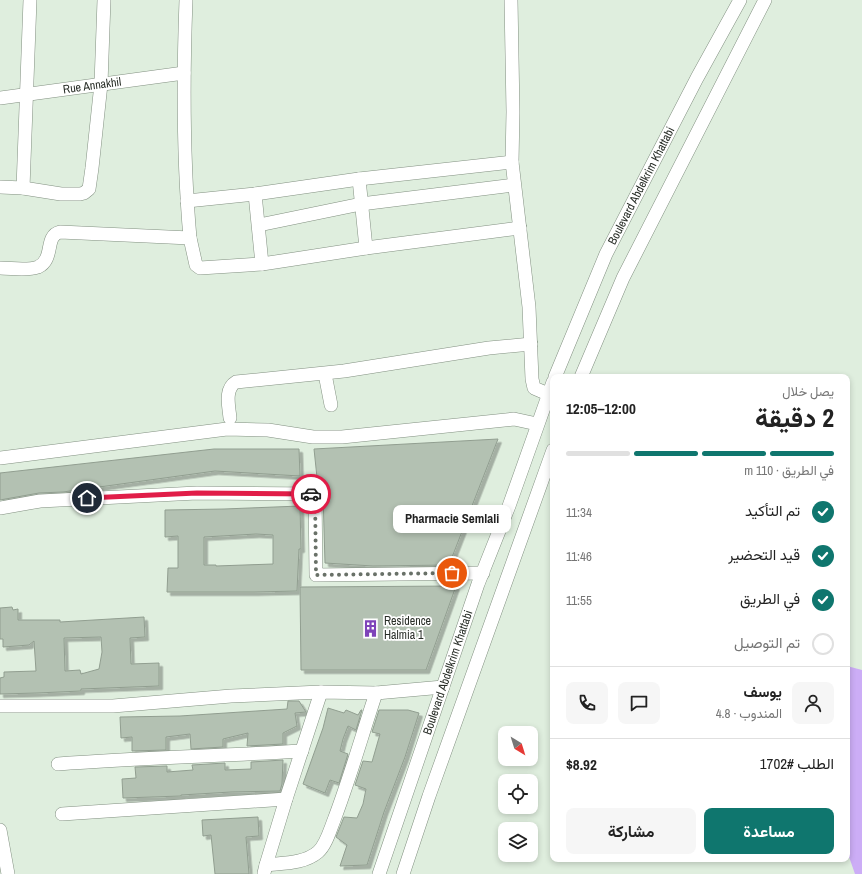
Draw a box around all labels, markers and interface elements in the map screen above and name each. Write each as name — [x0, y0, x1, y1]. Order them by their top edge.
street label: Rue Annakhil — [62, 74, 122, 97]
street label: Boulevard Abdelkrim Khattabi — [604, 124, 678, 247]
text: يصل خلال — [782, 383, 834, 400]
text: 12:00–12:05 — [566, 398, 636, 419]
text: 2 دقيقة — [755, 400, 834, 435]
text: في الطريق · 110 m — [744, 462, 834, 479]
courier — [291, 474, 331, 514]
pin — [70, 481, 104, 515]
icon: car — [300, 483, 322, 505]
icon: home — [76, 487, 98, 509]
text: تم التأكيد — [745, 500, 800, 521]
icon: check — [812, 501, 834, 523]
text: 11:34 — [566, 504, 592, 521]
callout: Pharmacie Semlali — [393, 505, 511, 533]
text: Pharmacie Semlali — [405, 510, 499, 527]
text: قيد التحضير — [728, 544, 800, 565]
icon: check — [812, 545, 834, 567]
text: 11:46 — [566, 548, 592, 565]
pin — [435, 556, 469, 590]
icon: bag — [441, 562, 463, 584]
text: في الطريق — [740, 588, 800, 609]
icon: check — [812, 589, 834, 611]
text: 11:55 — [566, 592, 592, 609]
street label: Boulevard Abdelkrim Khattabi — [419, 608, 476, 737]
place label: Residence Halmia 1 — [384, 613, 431, 643]
building icon: Residence Halmia 1 — [361, 618, 381, 638]
text: تم التوصيل — [734, 632, 800, 653]
text: يوسف — [744, 681, 782, 702]
button: phone — [566, 682, 608, 724]
button: chat — [618, 682, 660, 724]
button: person — [792, 682, 834, 724]
text: المندوب · 4.8 — [716, 705, 782, 722]
north arrow — [498, 726, 538, 766]
map controls — [498, 726, 538, 862]
text: الطلب #1702 — [760, 753, 834, 774]
text: $8.92 — [566, 754, 597, 775]
button: locate — [498, 774, 538, 814]
button: مشاركة — [566, 808, 696, 854]
button: مساعدة — [704, 808, 834, 854]
button: layers — [498, 822, 538, 862]

